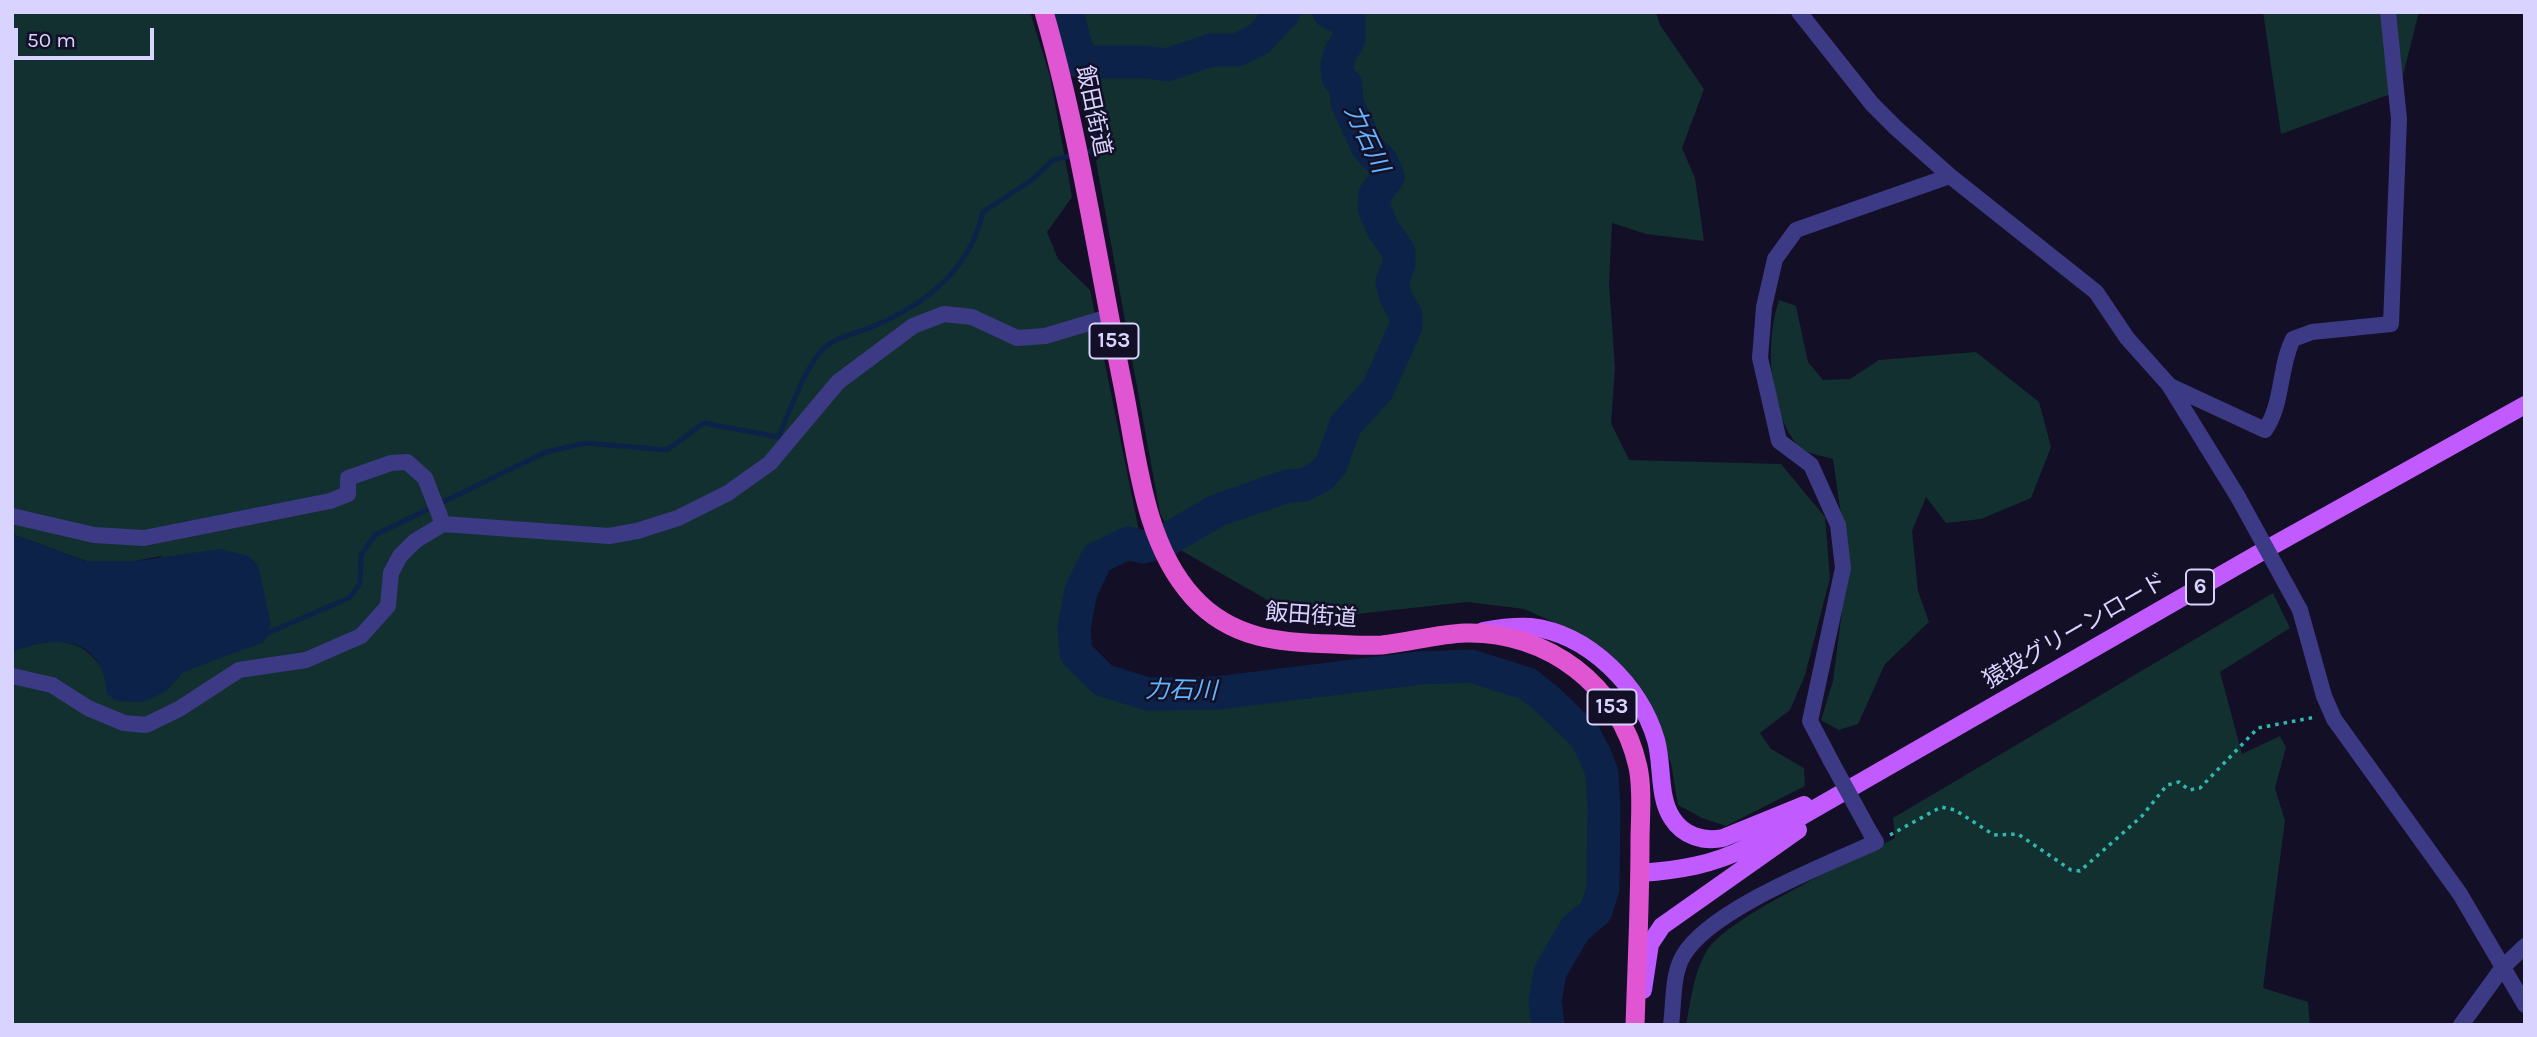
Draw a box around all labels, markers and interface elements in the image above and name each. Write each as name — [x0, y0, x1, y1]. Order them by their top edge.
scale bar — [18, 14, 158, 58]
text: 50 m — [27, 28, 76, 52]
street label: 飯田街道 — [1070, 63, 1116, 159]
water label: 力石川 — [1338, 100, 1394, 178]
road number: 153 — [1090, 324, 1138, 358]
street label: 猿投グリーンロード — [1978, 567, 2172, 695]
road number: 6 — [2186, 570, 2214, 604]
street label: 飯田街道 — [1264, 599, 1358, 633]
water label: 力石川 — [1145, 676, 1217, 706]
road number: 153 — [1588, 690, 1636, 724]

